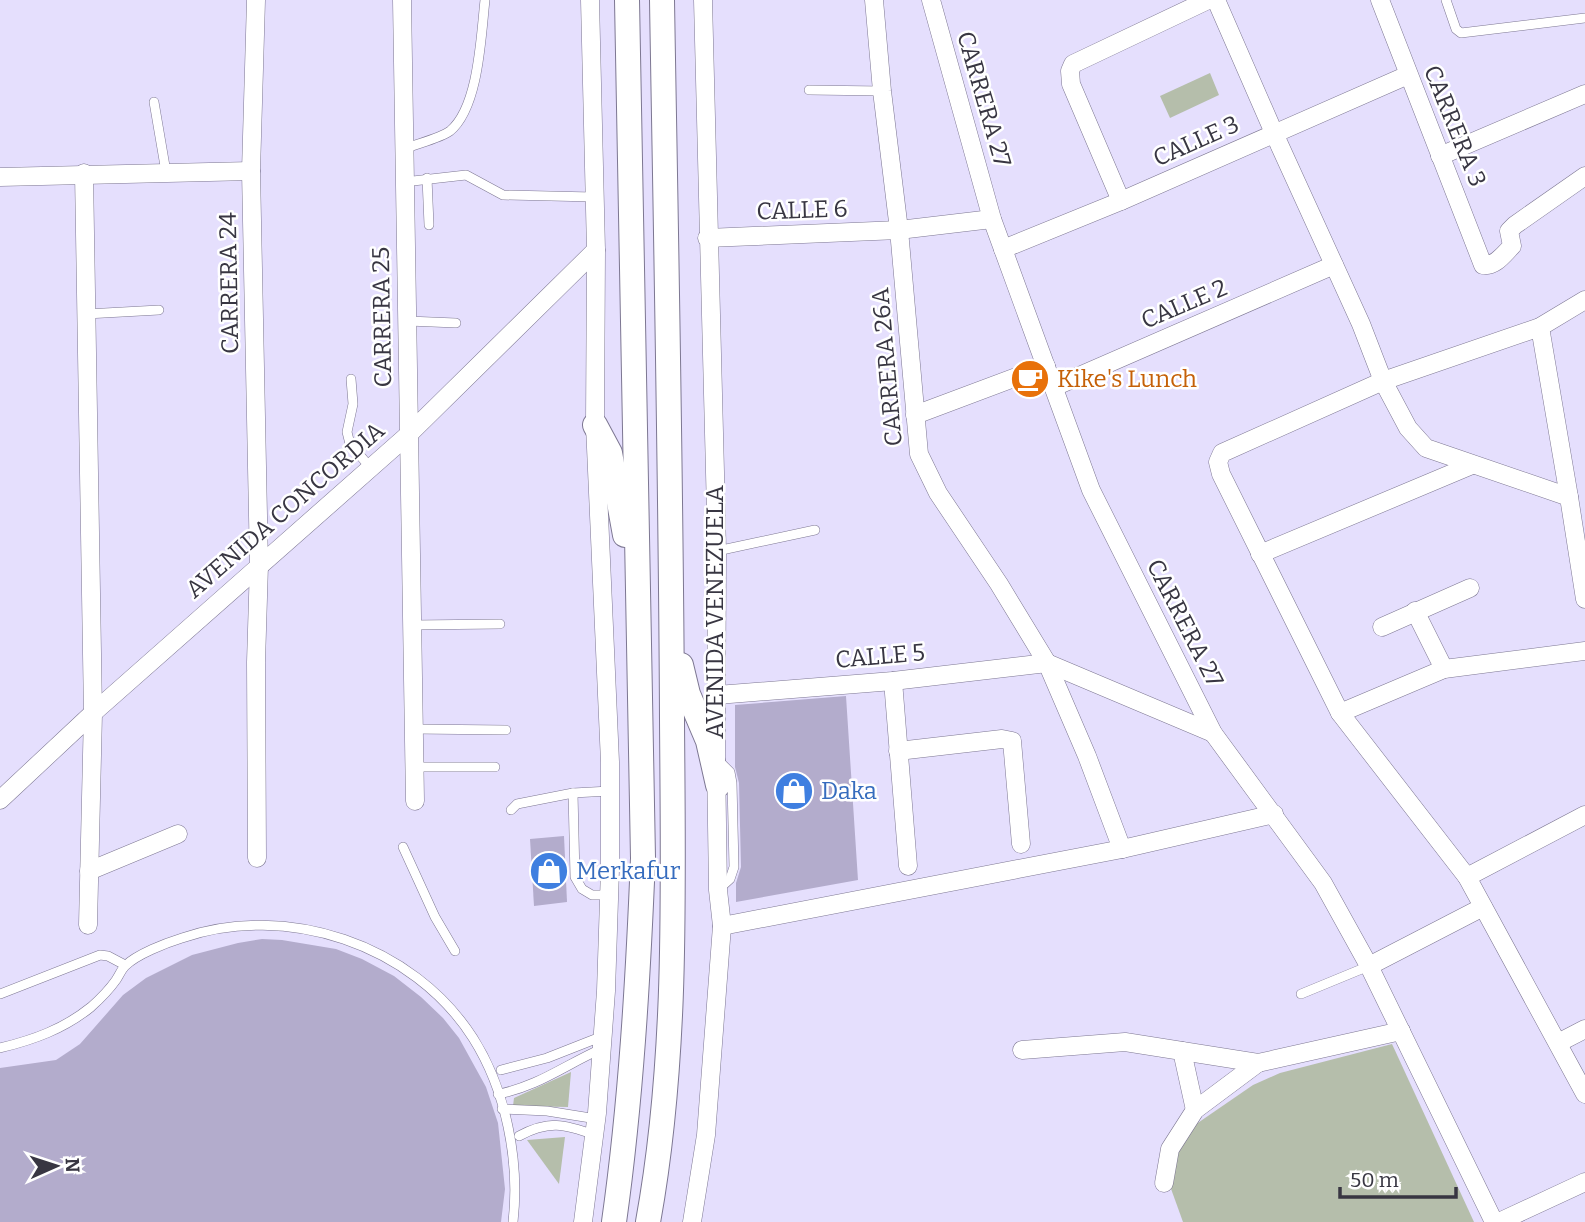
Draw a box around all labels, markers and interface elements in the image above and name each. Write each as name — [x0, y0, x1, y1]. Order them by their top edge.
street label: CARRERA 27 — [951, 28, 1017, 170]
street label: CARRERA 3 — [1418, 61, 1492, 191]
street label: CALLE 3 — [1149, 110, 1243, 172]
street label: CALLE 6 — [756, 194, 848, 226]
street label: CARRERA 24 — [214, 212, 244, 354]
street label: CARRERA 25 — [367, 246, 397, 388]
street label: CALLE 2 — [1137, 273, 1231, 335]
street label: CARRERA 26A — [866, 287, 908, 447]
cafe icon: Kike's Lunch — [1009, 358, 1051, 400]
place label: Kike's Lunch — [1057, 365, 1197, 393]
street label: AVENIDA CONCORDIA — [180, 416, 390, 604]
street label: AVENIDA VENEZUELA — [701, 485, 729, 739]
street label: CARRERA 27 — [1141, 554, 1229, 692]
street label: CALLE 5 — [834, 638, 926, 674]
shop icon: Daka — [773, 770, 815, 812]
place label: Daka — [821, 777, 877, 805]
shop icon: Merkafur — [528, 850, 570, 892]
place label: Merkafur — [576, 857, 681, 885]
north arrow — [21, 1131, 91, 1201]
scale bar — [1340, 1156, 1456, 1200]
text: N — [61, 1157, 84, 1173]
text: 50 m — [1350, 1167, 1399, 1193]

